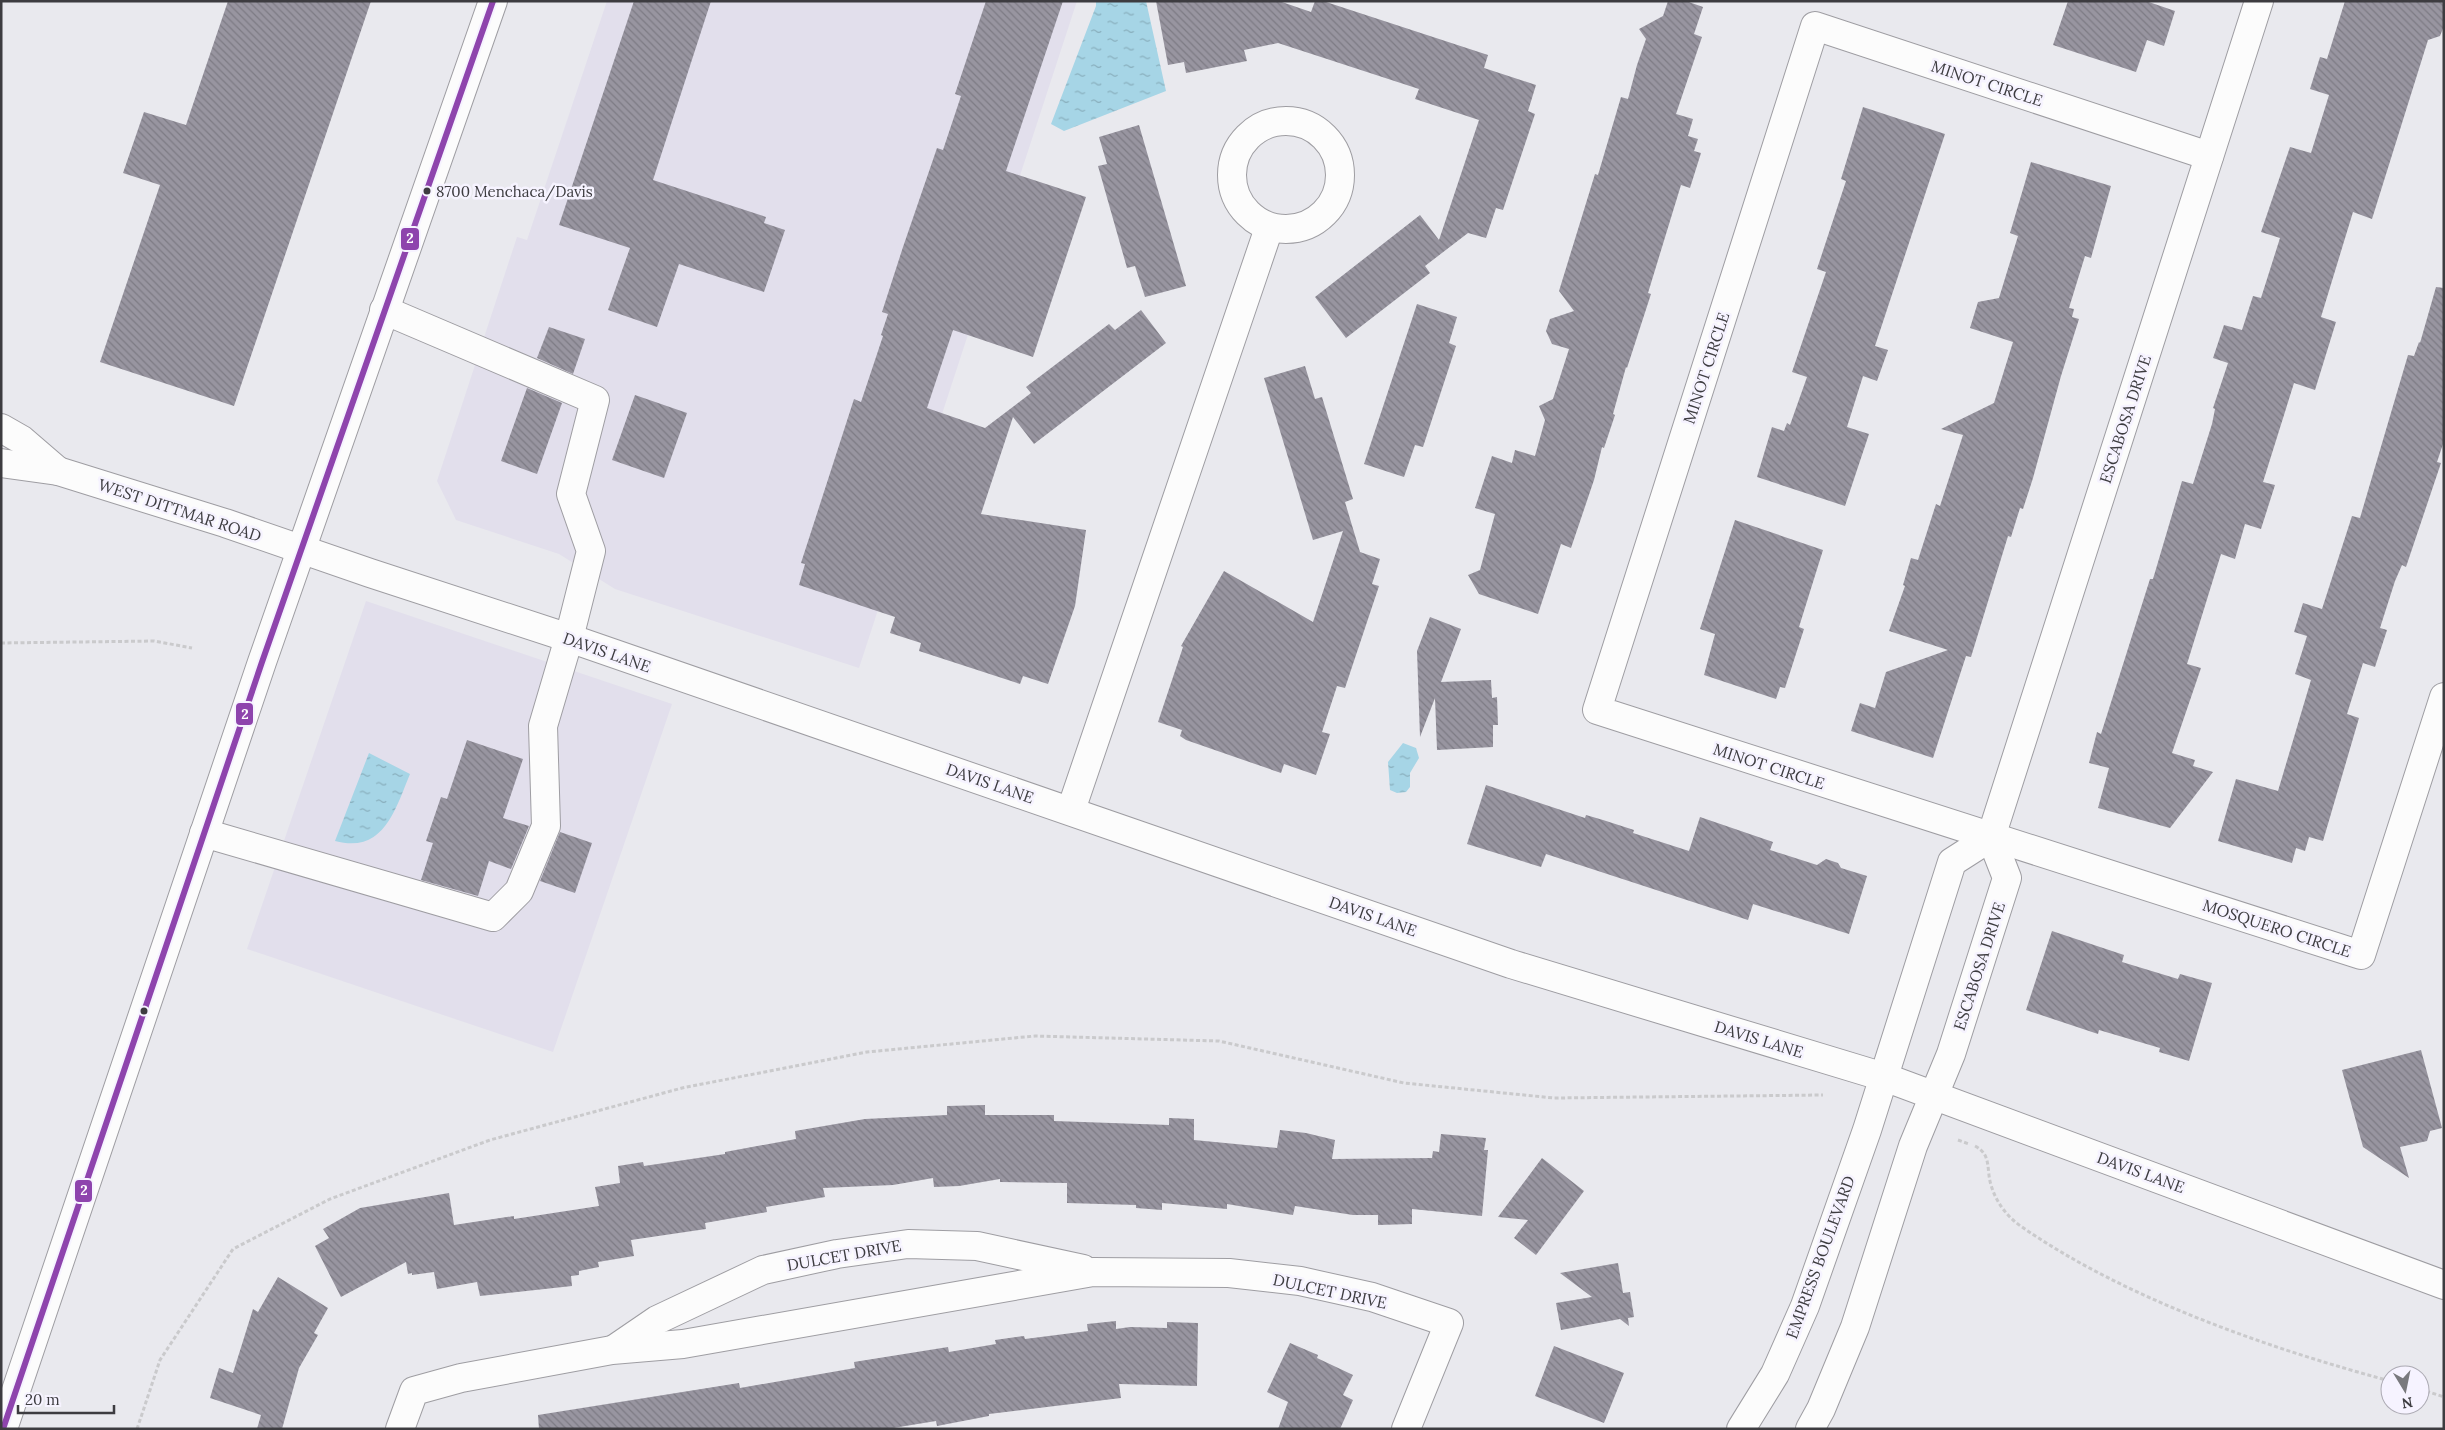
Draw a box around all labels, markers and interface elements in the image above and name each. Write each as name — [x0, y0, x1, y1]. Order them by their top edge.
street label: MINOT CIRCLE — [1929, 56, 2045, 110]
place label: 8700 Menchaca/Davis — [436, 182, 593, 202]
marker: 8700 Menchaca/Davis — [422, 186, 432, 196]
line badge: 2 — [400, 227, 420, 251]
text: 2 — [406, 229, 414, 247]
street label: MINOT CIRCLE — [1679, 310, 1733, 426]
street label: ESCABOSA DRIVE — [2095, 352, 2155, 486]
street label: WEST DITTMAR ROAD — [96, 474, 264, 546]
street label: DAVIS LANE — [560, 628, 654, 676]
line badge: 2 — [235, 702, 254, 726]
text: 2 — [241, 705, 249, 723]
street label: MINOT CIRCLE — [1711, 739, 1827, 793]
street label: DAVIS LANE — [943, 759, 1037, 807]
street label: DAVIS LANE — [1326, 892, 1420, 940]
street label: MOSQUERO CIRCLE — [2200, 895, 2354, 961]
street label: ESCABOSA DRIVE — [1949, 899, 2009, 1033]
unlabelled marker — [139, 1006, 149, 1016]
street label: DAVIS LANE — [1712, 1016, 1806, 1062]
street label: DAVIS LANE — [2094, 1147, 2188, 1197]
street label: EMPRESS BOULEVARD — [1781, 1173, 1859, 1341]
line badge: 2 — [74, 1179, 93, 1203]
text: 2 — [80, 1181, 88, 1199]
street label: DULCET DRIVE — [785, 1235, 903, 1275]
street label: DULCET DRIVE — [1271, 1269, 1389, 1313]
north arrow — [2380, 1365, 2430, 1415]
scale bar — [18, 1382, 114, 1414]
text: 20 m — [25, 1390, 60, 1409]
text: N — [2400, 1393, 2414, 1413]

